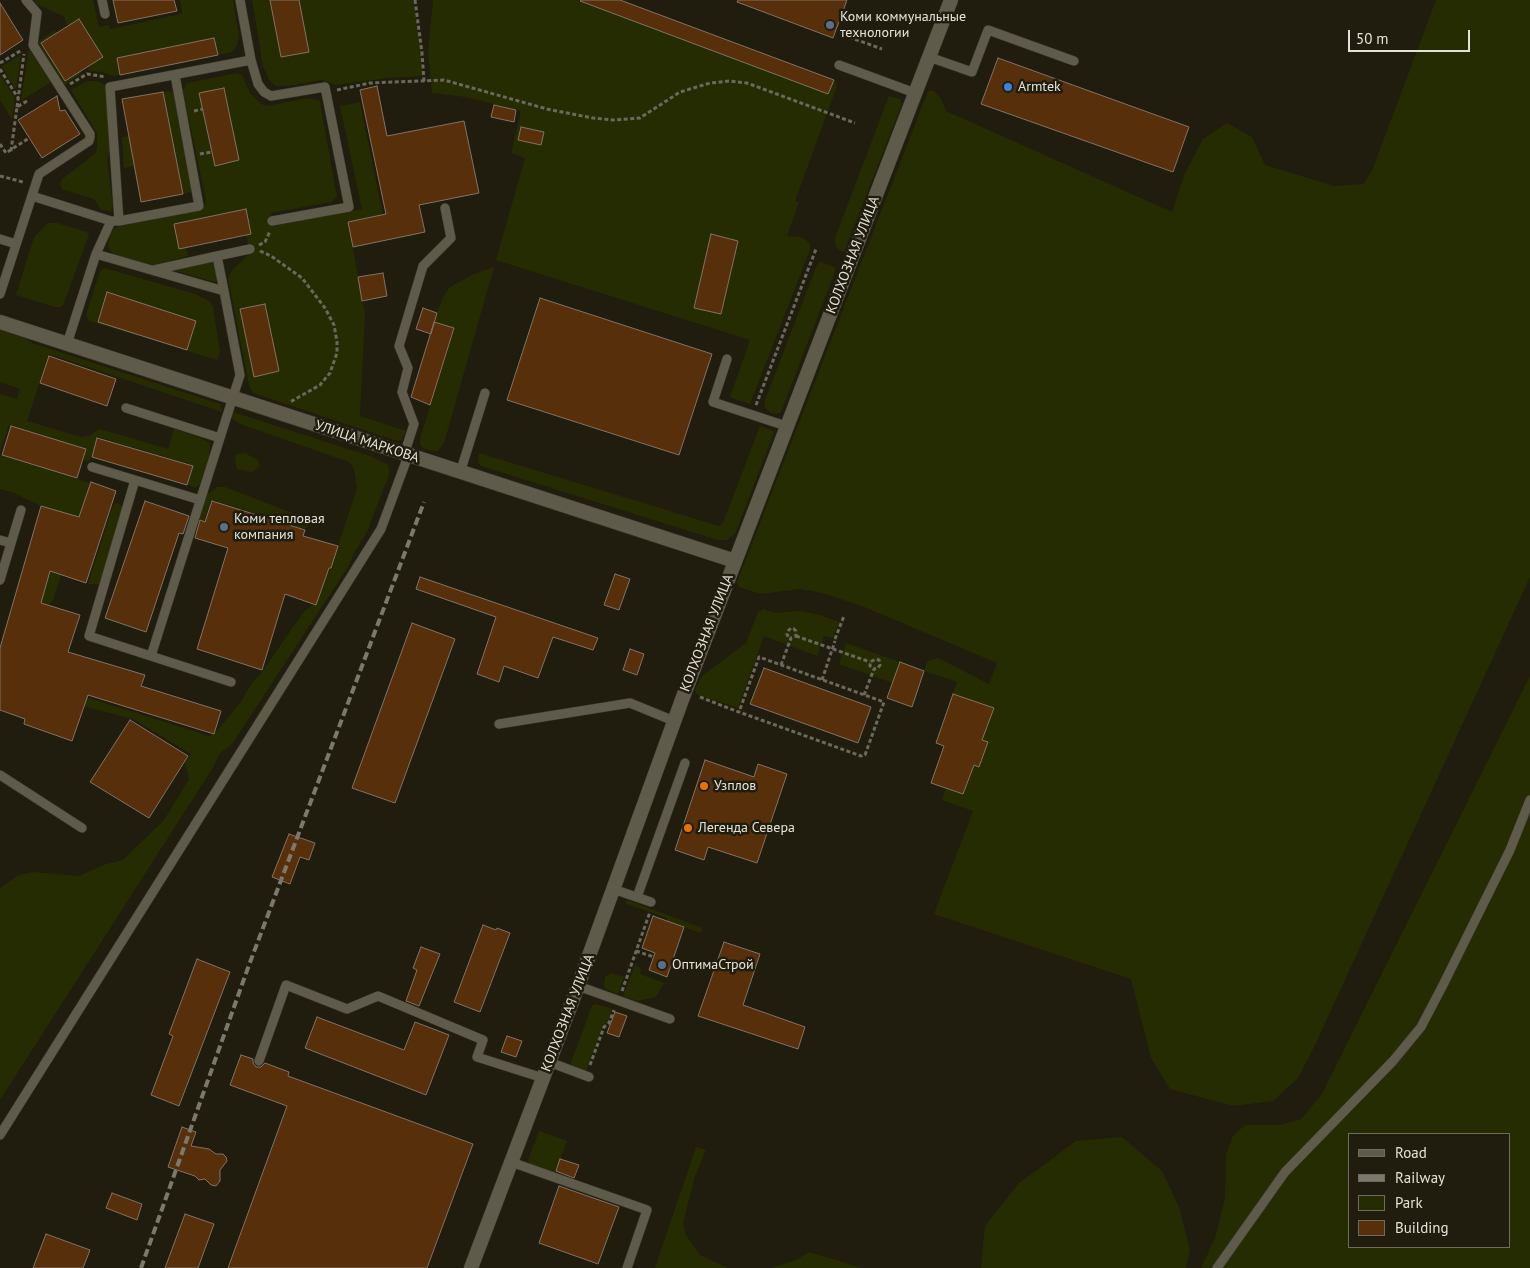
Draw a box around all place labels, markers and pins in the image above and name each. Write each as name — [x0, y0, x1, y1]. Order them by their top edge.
place label: Коми коммунальные технологии — [840, 9, 966, 41]
marker: Коми коммунальные технологии — [824, 19, 836, 31]
place label: Armtek — [1018, 79, 1061, 95]
marker: Armtek — [1002, 81, 1014, 93]
place label: Коми тепловая компания — [234, 511, 325, 544]
marker: Коми тепловая компания — [218, 521, 230, 533]
place label: Узплов — [714, 778, 756, 794]
marker: Узплов — [698, 780, 710, 792]
place label: Легенда Севера — [698, 820, 795, 836]
marker: Легенда Севера — [682, 822, 694, 834]
place label: ОптимаСтрой — [672, 957, 754, 973]
marker: ОптимаСтрой — [656, 959, 668, 971]

